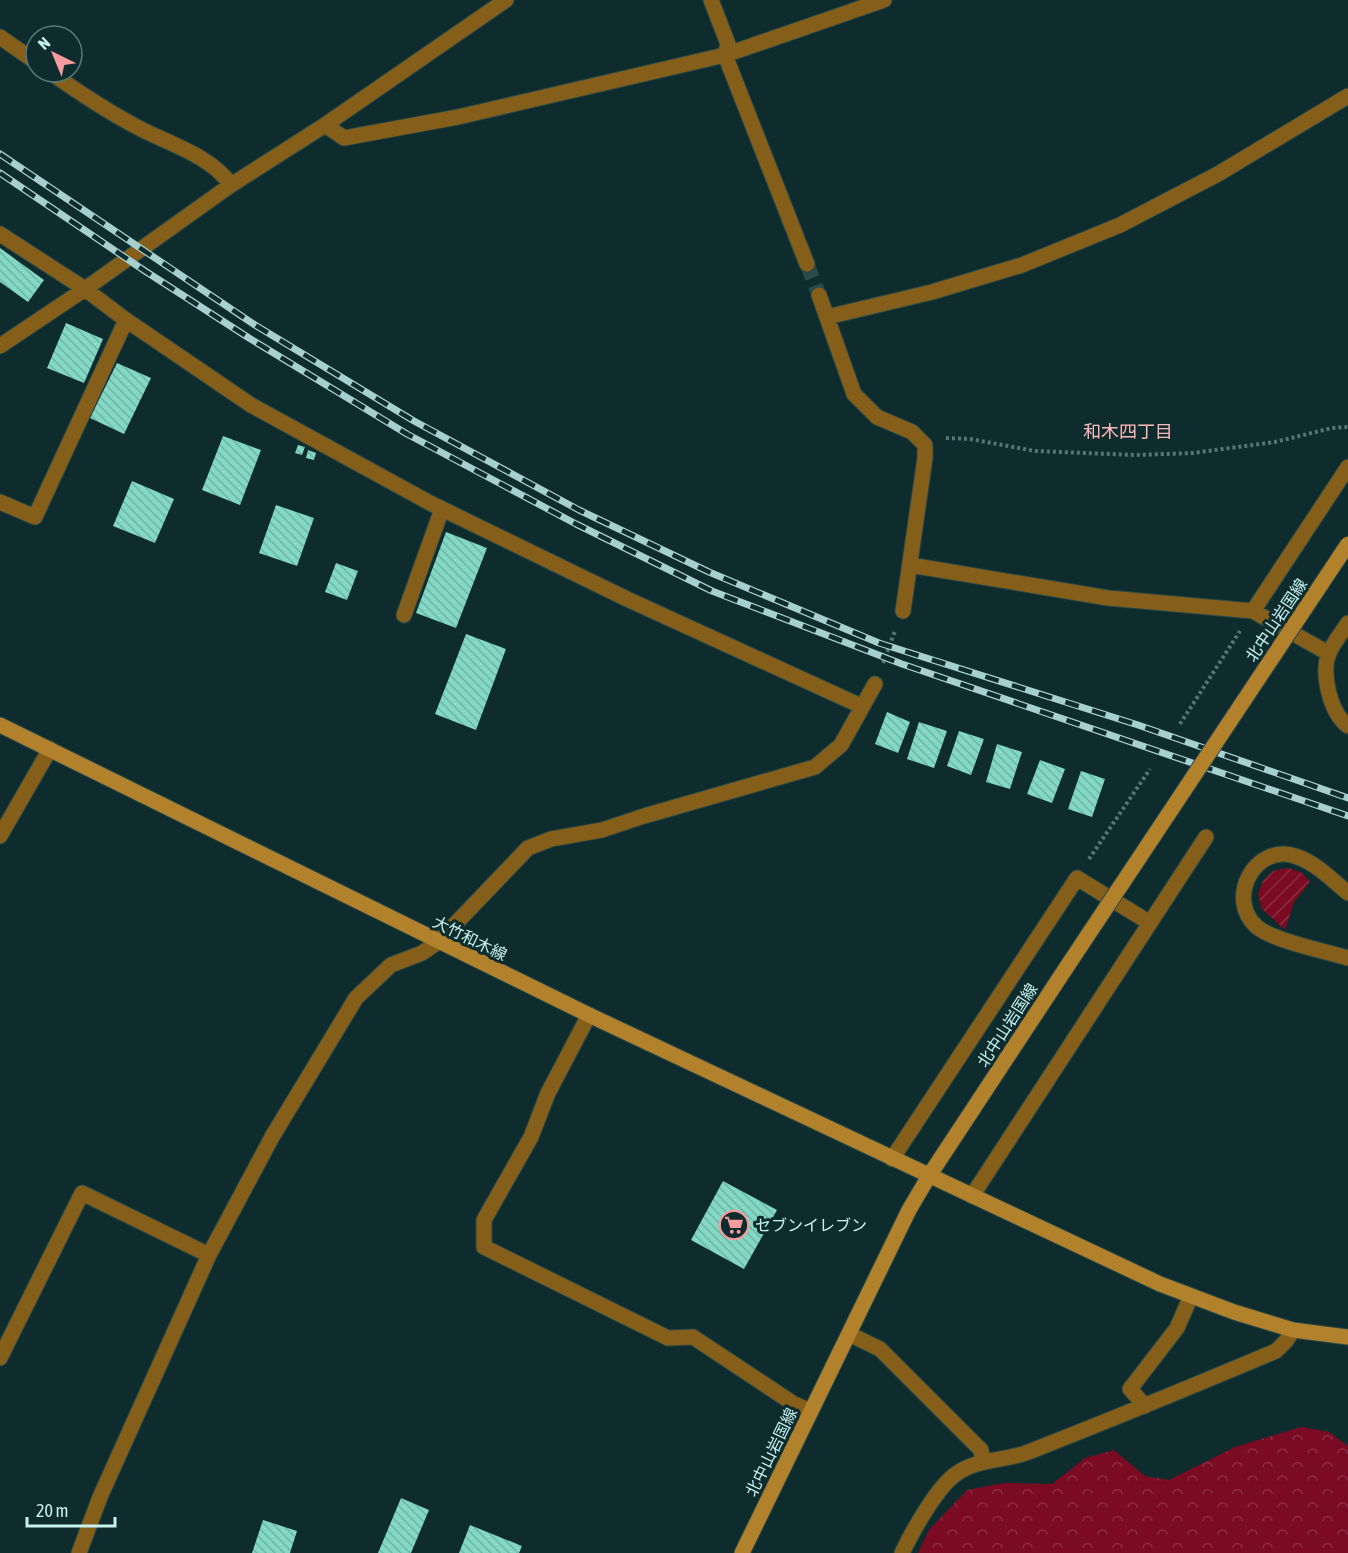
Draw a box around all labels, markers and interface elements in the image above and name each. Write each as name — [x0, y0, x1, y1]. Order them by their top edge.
north arrow — [24, 24, 84, 84]
text: N — [34, 33, 53, 53]
district label: 和木四丁目 — [1083, 421, 1173, 442]
street label: 北中山岩国線 — [1242, 575, 1310, 665]
street label: 大竹和木線 — [430, 912, 510, 964]
street label: 北中山岩国線 — [973, 980, 1041, 1070]
supermarket icon: セブンイレブン — [718, 1209, 750, 1241]
place label: セブンイレブン — [755, 1216, 867, 1234]
street label: 北中山岩国線 — [742, 1405, 800, 1499]
scale bar — [27, 1490, 116, 1528]
text: 20 m — [36, 1500, 68, 1521]

